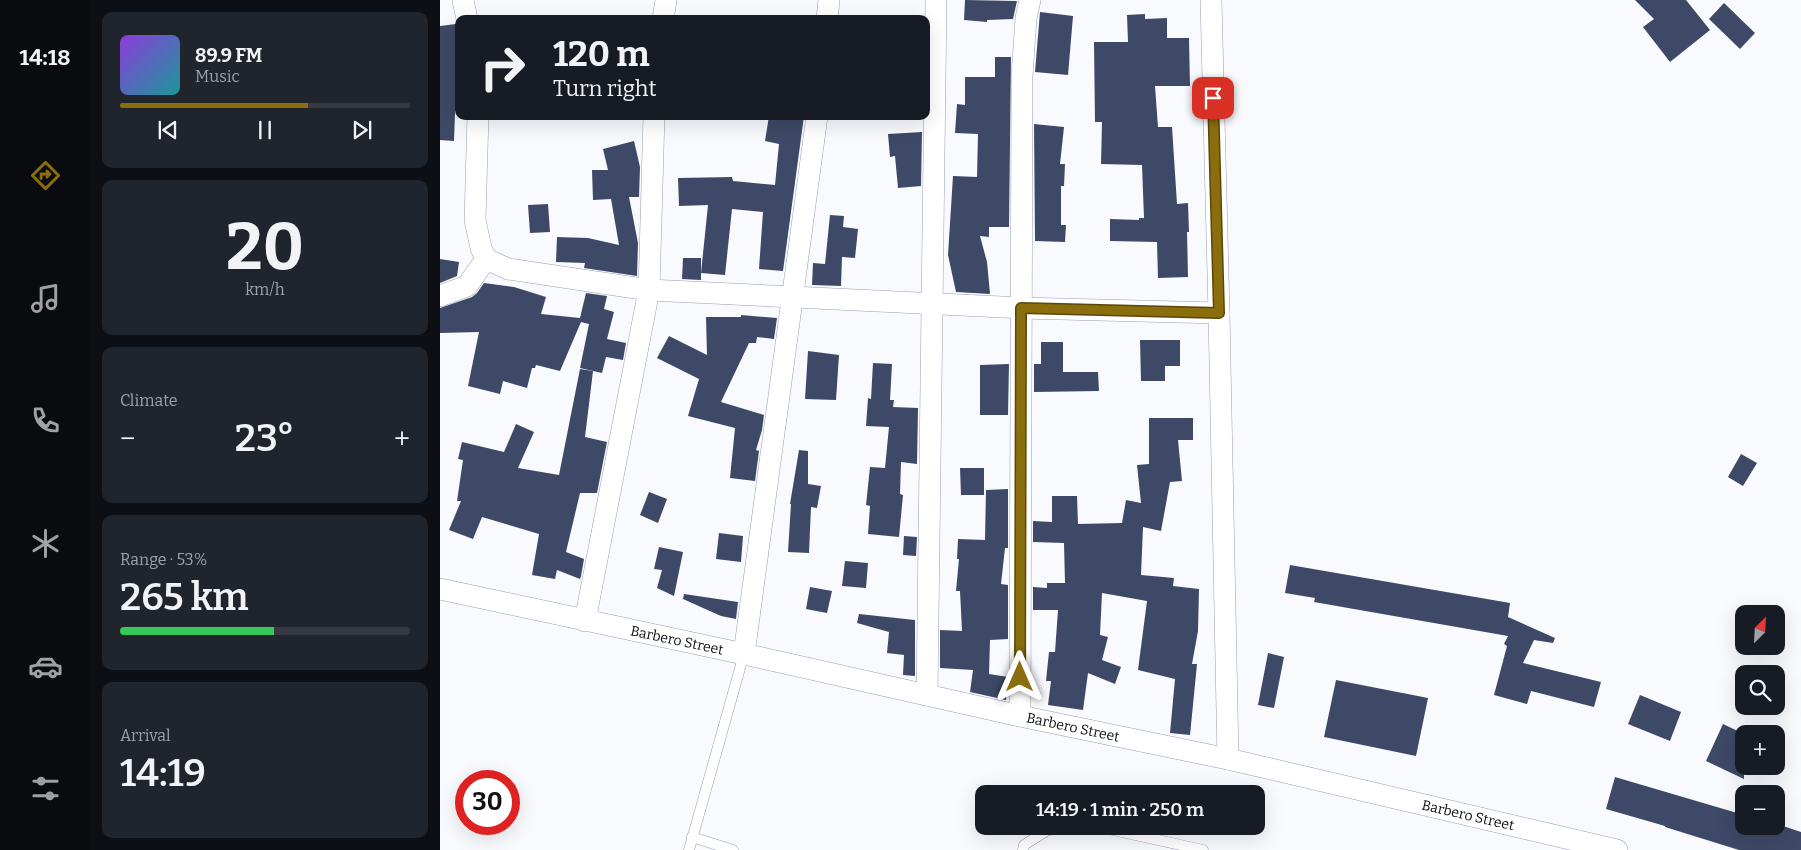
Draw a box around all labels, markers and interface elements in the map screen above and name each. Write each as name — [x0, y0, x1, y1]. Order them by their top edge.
text: 120 m — [553, 33, 650, 75]
icon: right — [470, 35, 535, 100]
text: 14:18 — [20, 44, 70, 71]
text: 89.9 FM — [195, 44, 262, 67]
text: Music — [195, 67, 240, 86]
text: Turn right — [553, 75, 656, 102]
pin — [1192, 77, 1234, 119]
icon: arrive — [1199, 84, 1227, 112]
icon: previous — [154, 116, 182, 144]
icon: pause — [251, 116, 279, 144]
icon: next — [348, 116, 376, 144]
icon: directions — [28, 158, 63, 193]
text: 20 — [226, 208, 304, 286]
text: km/h — [245, 280, 285, 299]
icon: music — [28, 281, 63, 316]
text: Climate — [120, 391, 178, 410]
icon: phone — [28, 403, 63, 438]
text: 23° — [235, 415, 295, 461]
text: − — [120, 422, 135, 455]
text: + — [394, 422, 410, 455]
icon: climate — [28, 526, 63, 561]
text: Range · 53% — [120, 550, 207, 569]
text: 265 km — [120, 574, 249, 620]
north arrow — [1735, 605, 1785, 655]
map controls — [1735, 605, 1785, 835]
street label: Barbero Street — [629, 622, 725, 659]
icon: car — [28, 649, 63, 684]
position arrow — [993, 650, 1045, 702]
button: search — [1735, 665, 1785, 715]
street label: Barbero Street — [1025, 709, 1121, 746]
button: + — [1735, 725, 1785, 775]
text: Arrival — [120, 726, 171, 745]
text: 14:19 — [120, 750, 206, 796]
speed limit sign: 30 — [455, 770, 520, 835]
icon: filters — [28, 771, 63, 806]
button: − — [1735, 785, 1785, 835]
street label: Barbero Street — [1420, 797, 1516, 834]
text: 14:19 · 1 min · 250 m — [1036, 798, 1204, 821]

